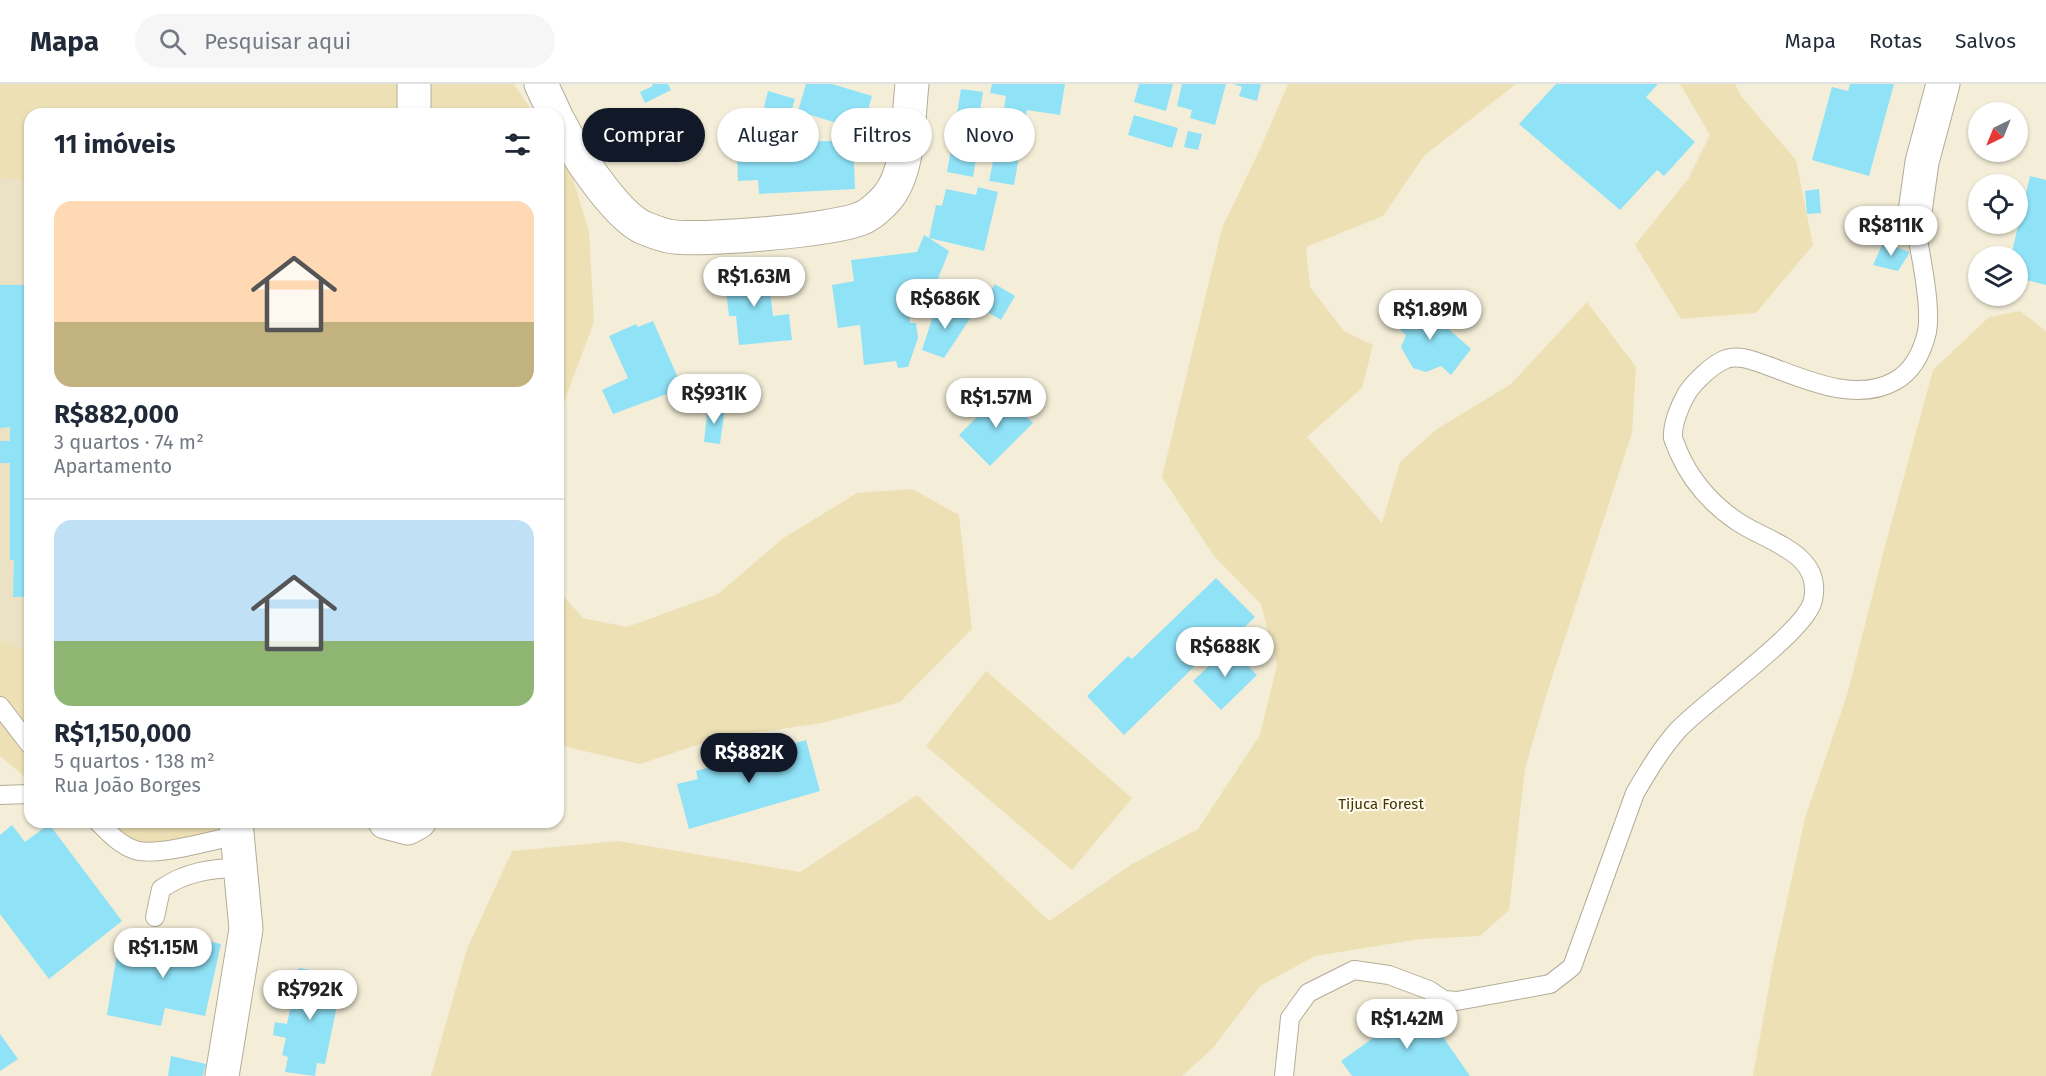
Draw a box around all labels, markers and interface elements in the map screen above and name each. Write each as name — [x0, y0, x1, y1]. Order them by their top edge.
search box — [135, 14, 555, 68]
text: Mapa — [30, 25, 99, 58]
icon: search — [156, 25, 189, 58]
text: Pesquisar aqui — [204, 28, 351, 55]
text: Mapa — [1785, 28, 1836, 54]
text: Rotas — [1869, 28, 1922, 54]
text: Salvos — [1955, 28, 2016, 54]
north arrow — [1968, 102, 2028, 162]
map controls — [1968, 102, 2028, 306]
chip: Comprar — [582, 108, 705, 162]
chip: Alugar — [717, 108, 819, 162]
chip: Filtros — [831, 108, 932, 162]
chip: Novo — [944, 108, 1035, 162]
icon: filters — [501, 128, 534, 161]
text: 11 imóveis — [54, 129, 175, 160]
button: locate — [1968, 174, 2028, 234]
pin: R$811K — [1842, 206, 1940, 257]
text: R$811K — [1858, 213, 1924, 237]
icon: home — [240, 240, 348, 348]
button: layers — [1968, 246, 2028, 306]
pin: R$1.63M — [699, 257, 809, 308]
text: R$1.63M — [717, 264, 791, 288]
pin: R$686K — [896, 279, 994, 330]
text: R$686K — [910, 286, 980, 310]
pin: R$1.89M — [1375, 290, 1485, 341]
text: R$1.89M — [1393, 297, 1467, 321]
pin: R$931K — [665, 374, 763, 425]
pin: R$1.57M — [941, 378, 1051, 429]
text: R$931K — [681, 381, 747, 405]
text: R$1.57M — [960, 385, 1032, 409]
text: R$882,000 — [54, 399, 179, 430]
text: 3 quartos · 74 m² — [54, 430, 204, 454]
text: Apartamento — [54, 454, 172, 478]
icon: home — [240, 559, 348, 667]
pin: R$688K — [1176, 627, 1274, 678]
text: R$688K — [1190, 634, 1260, 658]
text: R$1,150,000 — [54, 718, 192, 749]
pin: R$882K — [700, 733, 798, 784]
text: R$882K — [714, 740, 784, 764]
text: 5 quartos · 138 m² — [54, 749, 215, 773]
text: Rua João Borges — [54, 773, 201, 797]
park label: Tijuca Forest — [1338, 795, 1424, 813]
pin: R$1.15M — [108, 928, 218, 979]
text: R$1.15M — [128, 935, 198, 959]
pin: R$792K — [261, 970, 359, 1021]
text: R$792K — [277, 977, 343, 1001]
pin: R$1.42M — [1352, 999, 1462, 1050]
text: R$1.42M — [1370, 1006, 1444, 1030]

